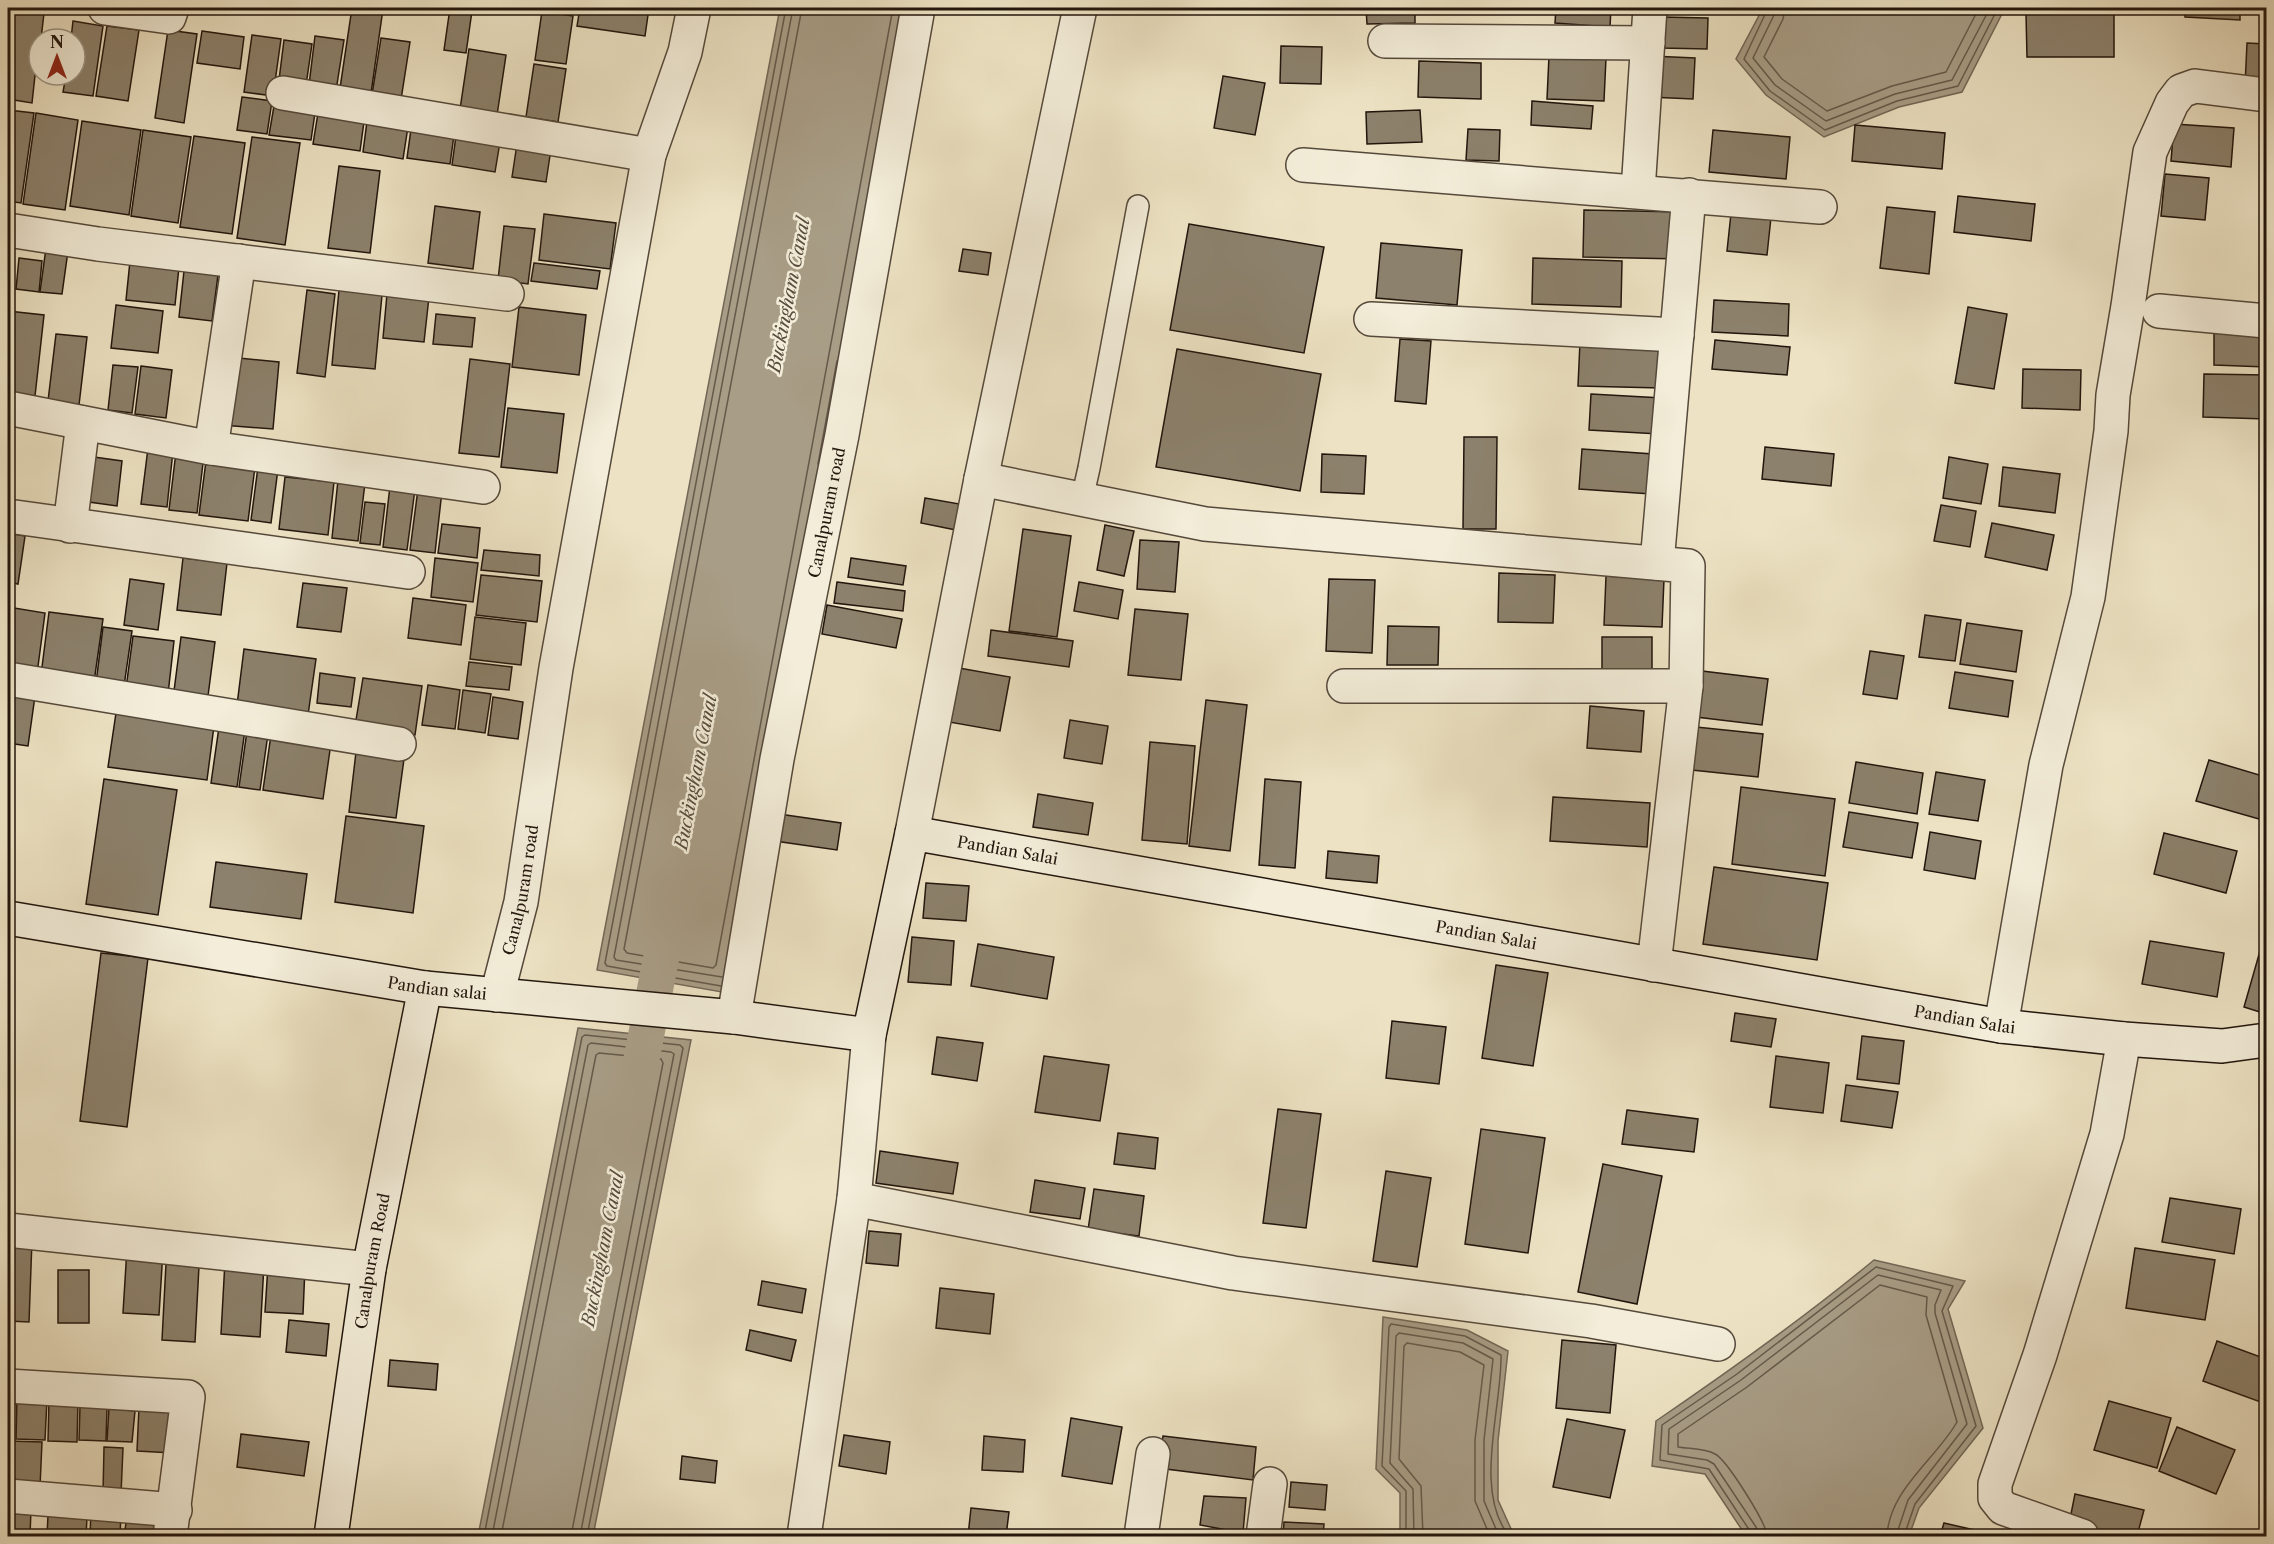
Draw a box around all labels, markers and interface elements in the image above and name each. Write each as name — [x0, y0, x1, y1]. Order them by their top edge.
north arrow — [27, 27, 87, 87]
text: N — [50, 32, 64, 52]
water label: Buckingham Canal — [763, 213, 815, 377]
street label: Canalpuram road — [804, 445, 849, 579]
water label: Buckingham Canal — [670, 690, 722, 854]
street label: Canalpuram road — [498, 823, 543, 957]
street label: Pandian Salai — [956, 831, 1060, 869]
street label: Pandian Salai — [1434, 916, 1538, 954]
street label: Pandian salai — [386, 972, 488, 1004]
street label: Pandian Salai — [1913, 1001, 2016, 1037]
water label: Buckingham Canal — [577, 1167, 629, 1331]
street label: Canalpuram Road — [351, 1191, 394, 1330]

